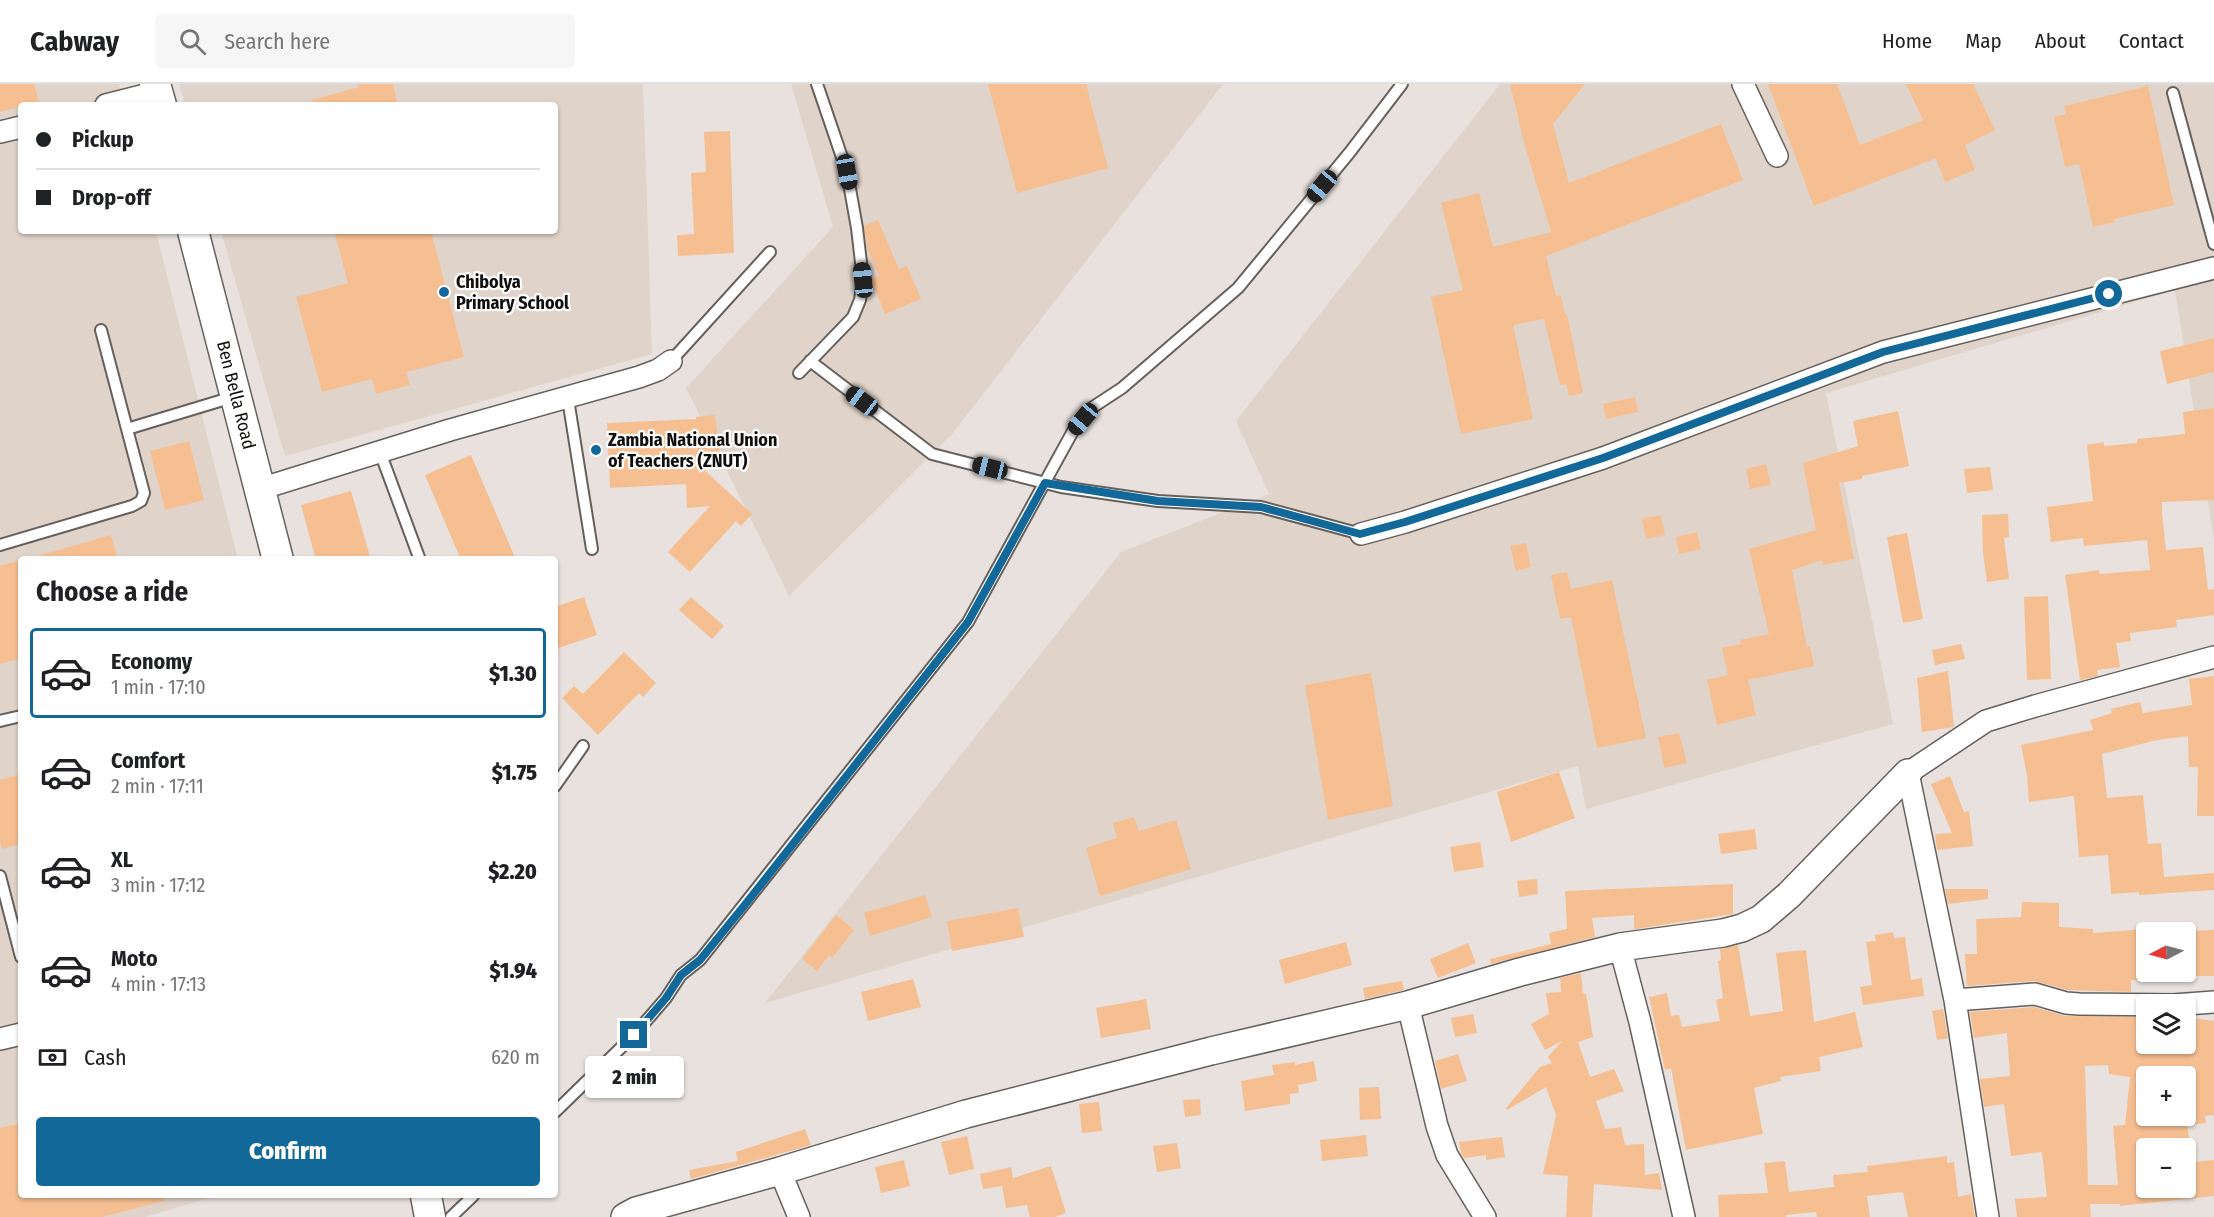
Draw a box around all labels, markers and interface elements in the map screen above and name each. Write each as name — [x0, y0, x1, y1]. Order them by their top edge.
search box — [155, 14, 575, 68]
text: Cabway — [30, 25, 119, 58]
icon: search — [176, 25, 209, 58]
text: Search here — [224, 28, 330, 55]
text: Home — [1882, 28, 1932, 54]
text: Map — [1965, 28, 2002, 54]
text: About — [2035, 28, 2086, 54]
text: Contact — [2119, 28, 2184, 54]
text: Pickup — [72, 126, 134, 153]
car — [835, 153, 859, 191]
car — [1304, 166, 1340, 206]
text: Drop-off — [72, 184, 151, 211]
car — [852, 261, 874, 299]
place label: Chibolya Primary School — [456, 271, 569, 314]
route start — [2095, 280, 2122, 307]
marker: Chibolya Primary School — [437, 285, 451, 299]
street label: Ben Bella Road — [212, 338, 260, 452]
car — [842, 383, 882, 419]
car — [1065, 399, 1101, 439]
place label: Zambia National Union of Teachers (ZNUT) — [608, 429, 777, 472]
marker: Zambia National Union of Teachers (ZNUT) — [589, 443, 603, 457]
car — [970, 455, 1010, 481]
text: Choose a ride — [36, 576, 188, 608]
icon: car — [39, 646, 93, 700]
text: Economy — [111, 648, 192, 675]
text: $1.30 — [489, 660, 537, 687]
text: 1 min · 17:10 — [111, 675, 206, 699]
icon: car — [39, 745, 93, 799]
text: Comfort — [111, 747, 185, 774]
text: $1.75 — [492, 759, 537, 786]
text: 2 min · 17:11 — [111, 774, 204, 798]
icon: car — [39, 844, 93, 898]
text: XL — [111, 846, 133, 873]
text: $2.20 — [488, 858, 537, 885]
text: 3 min · 17:12 — [111, 873, 205, 897]
north arrow — [2136, 922, 2196, 982]
map controls — [2136, 922, 2196, 1198]
icon: car — [39, 943, 93, 997]
text: Moto — [111, 945, 158, 972]
text: $1.94 — [490, 957, 537, 984]
text: 4 min · 17:13 — [111, 972, 206, 996]
button: layers — [2136, 994, 2196, 1054]
route end — [620, 1021, 647, 1048]
icon: cash — [36, 1041, 69, 1074]
text: Cash — [84, 1044, 127, 1071]
text: 620 m — [491, 1045, 540, 1069]
callout: 2 min — [584, 1056, 684, 1098]
text: 2 min — [612, 1065, 657, 1089]
button: + — [2136, 1066, 2196, 1126]
button: Confirm — [36, 1117, 540, 1186]
button: − — [2136, 1138, 2196, 1198]

